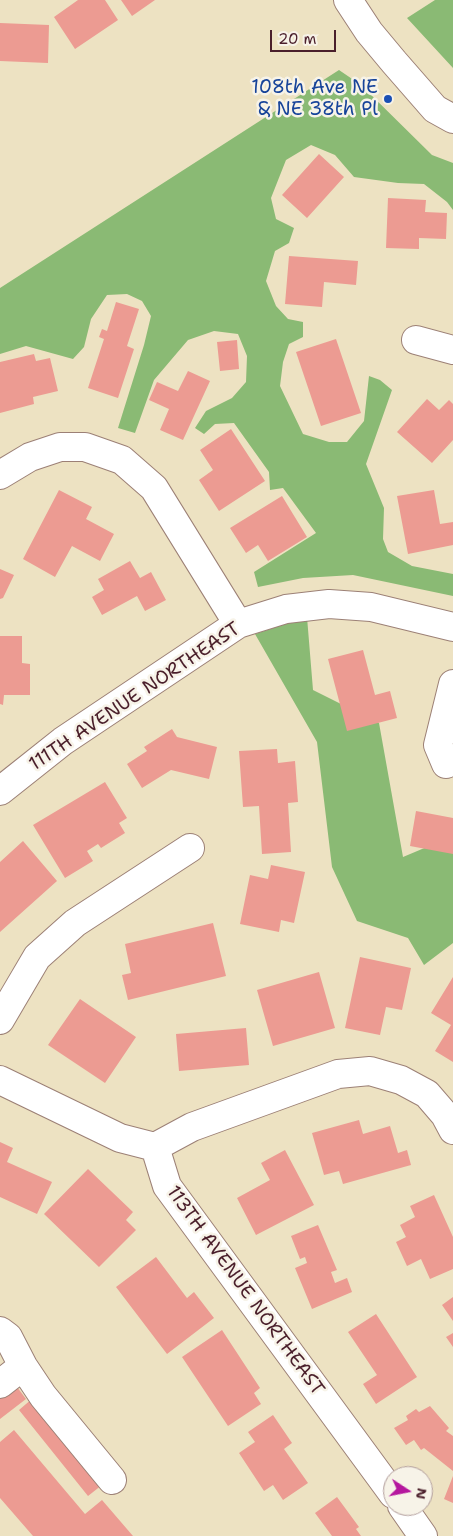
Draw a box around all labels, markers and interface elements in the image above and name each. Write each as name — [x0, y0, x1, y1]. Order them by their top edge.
scale bar — [273, 20, 339, 52]
text: 20 m — [278, 29, 317, 49]
place label: 108th Ave NE & NE 38th Pl — [251, 77, 378, 121]
marker: 108th Ave NE & NE 38th Pl — [382, 93, 394, 105]
street label: 111TH AVENUE NORTHEAST — [25, 618, 245, 776]
street label: 113TH AVENUE NORTHEAST — [161, 1182, 329, 1400]
north arrow — [383, 1466, 433, 1516]
text: N — [412, 1487, 432, 1501]

